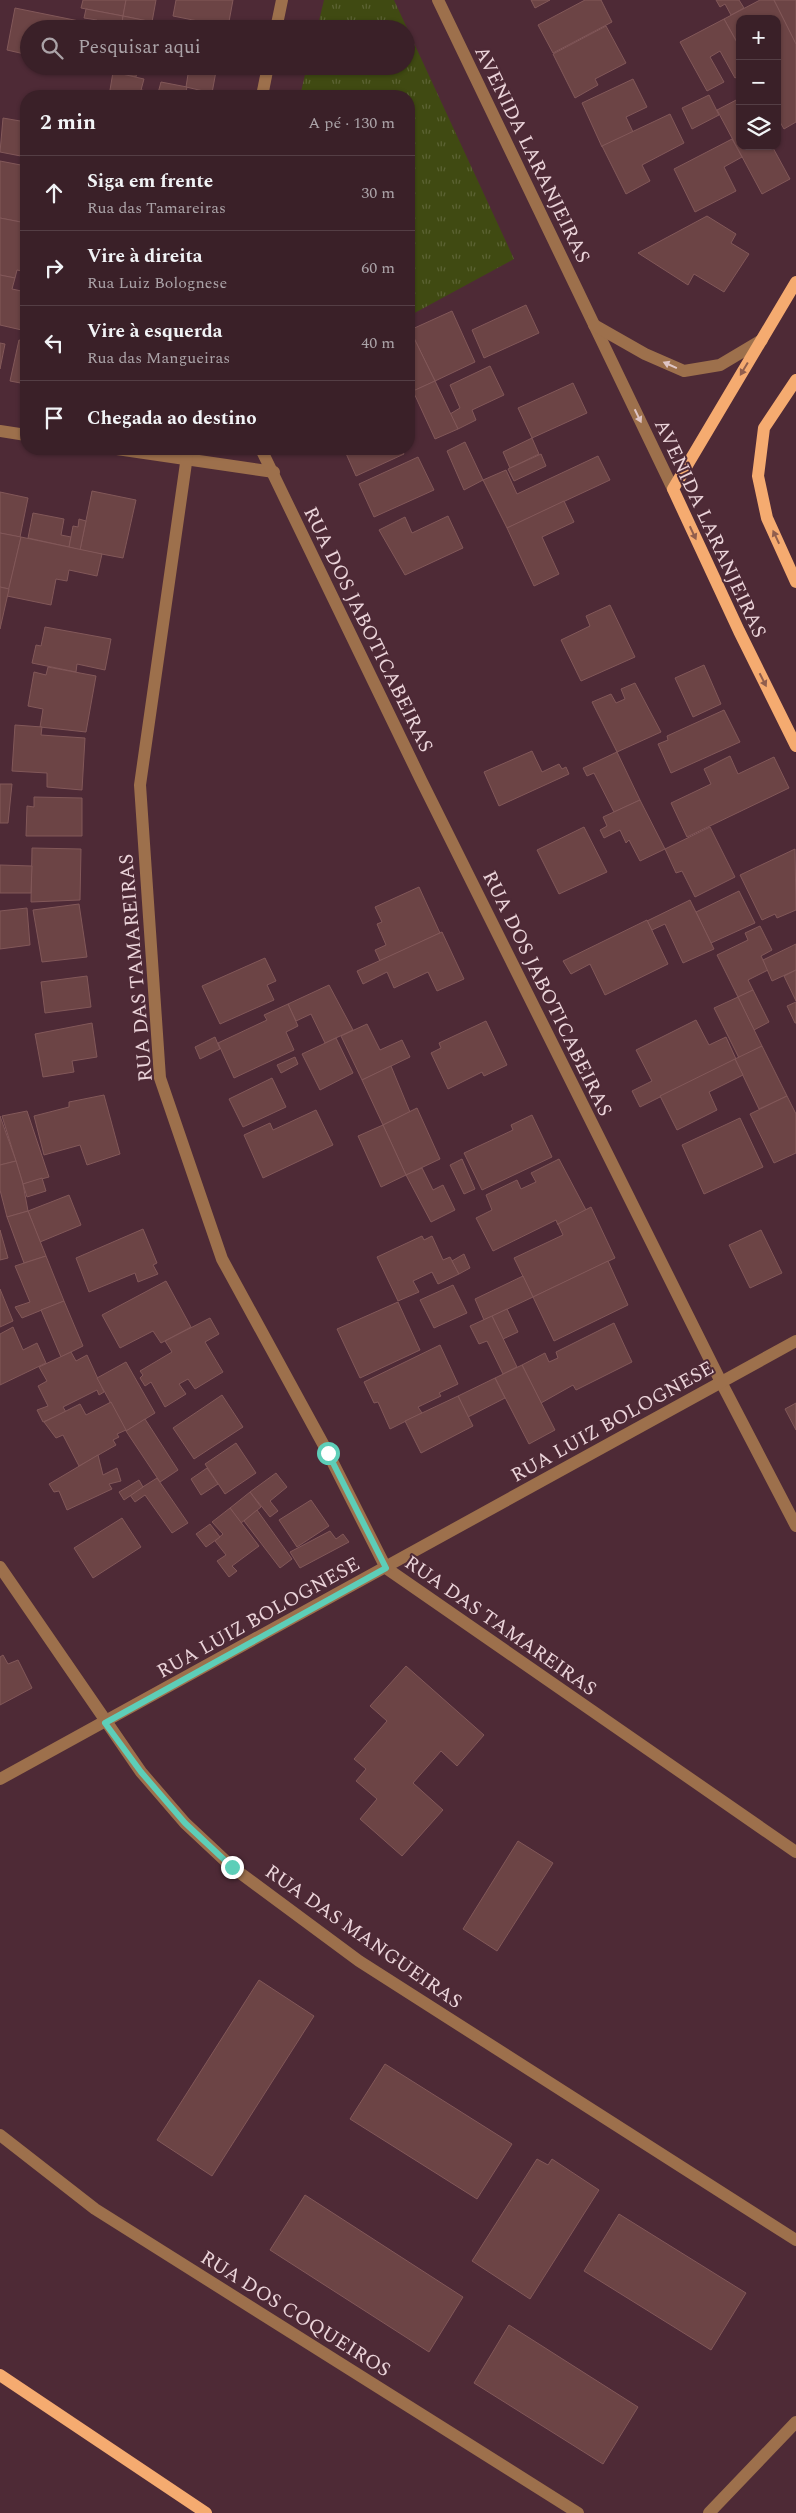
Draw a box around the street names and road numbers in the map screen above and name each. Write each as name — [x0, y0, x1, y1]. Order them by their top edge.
street label: AVENIDA LARANJEIRAS — [466, 41, 598, 268]
street label: AVENIDA LARANJEIRAS — [646, 414, 774, 643]
street label: RUA DOS JABOTICABEIRAS — [295, 501, 441, 757]
street label: RUA DAS TAMAREIRAS — [111, 853, 161, 1083]
street label: RUA DOS JABOTICABEIRAS — [474, 865, 620, 1121]
street label: RUA LUIZ BOLOGNESE — [505, 1353, 720, 1490]
street label: RUA DAS TAMAREIRAS — [398, 1548, 603, 1704]
street label: RUA LUIZ BOLOGNESE — [151, 1549, 366, 1686]
street label: RUA DAS MANGUEIRAS — [259, 1857, 468, 2016]
street label: RUA DOS COQUEIROS — [194, 2243, 396, 2385]

